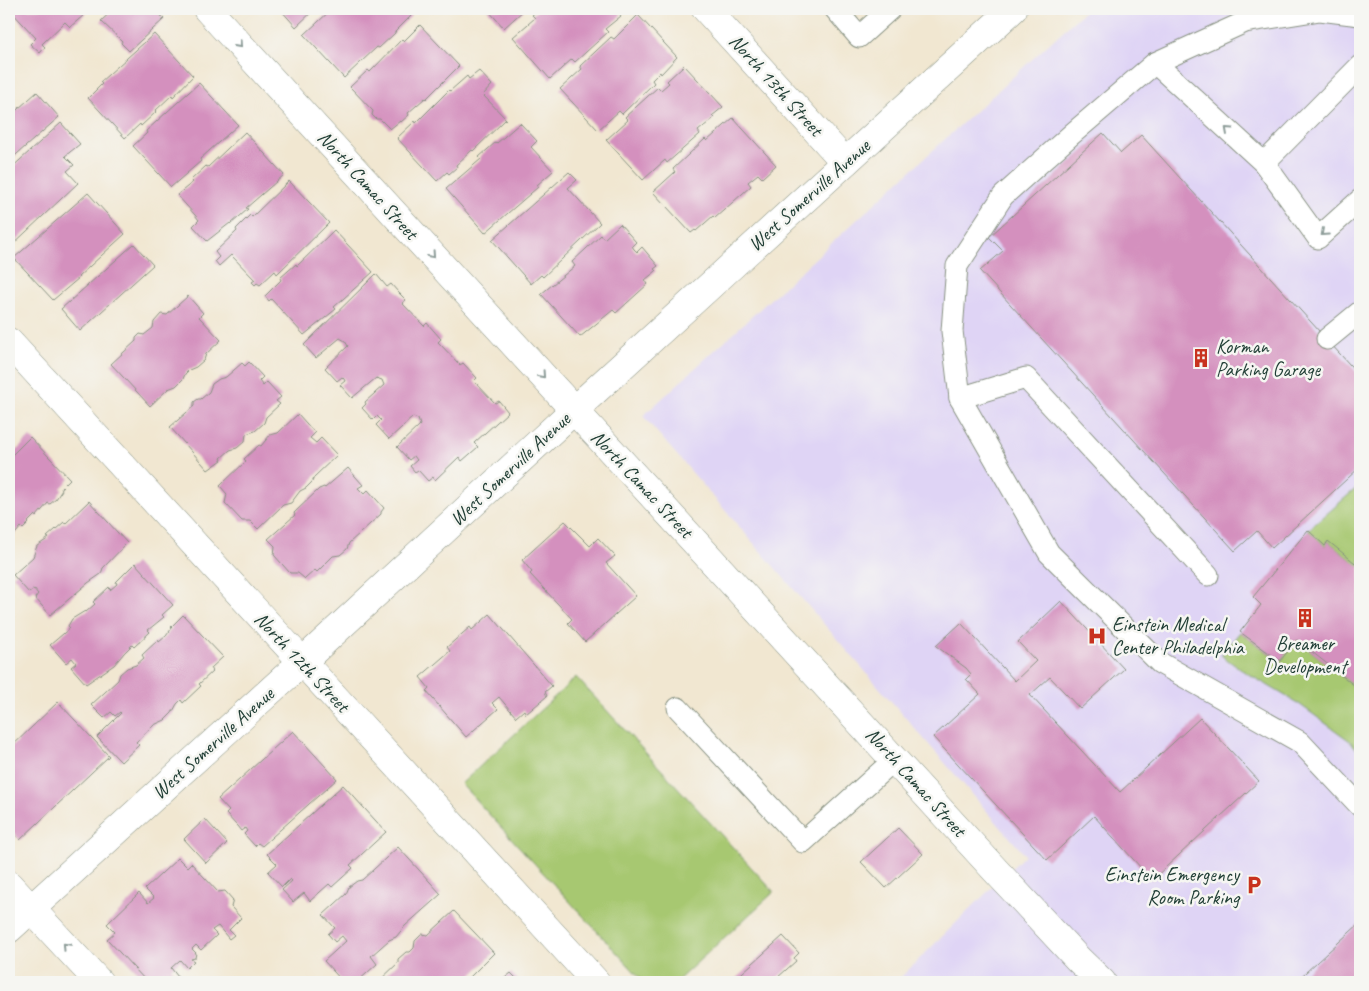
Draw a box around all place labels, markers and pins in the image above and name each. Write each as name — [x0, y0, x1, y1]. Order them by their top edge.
place label: Korman Parking Garage — [1216, 334, 1321, 382]
building icon: Korman Parking Garage — [1190, 347, 1212, 369]
building icon: Breamer Development — [1294, 607, 1316, 629]
place label: Einstein Medical Center Philadelphia — [1112, 612, 1245, 660]
hospital icon: Einstein Medical Center Philadelphia — [1086, 625, 1108, 647]
place label: Breamer Development — [1264, 631, 1350, 679]
place label: Einstein Emergency Room Parking — [1105, 862, 1241, 910]
parking icon: Einstein Emergency Room Parking — [1243, 874, 1265, 896]

